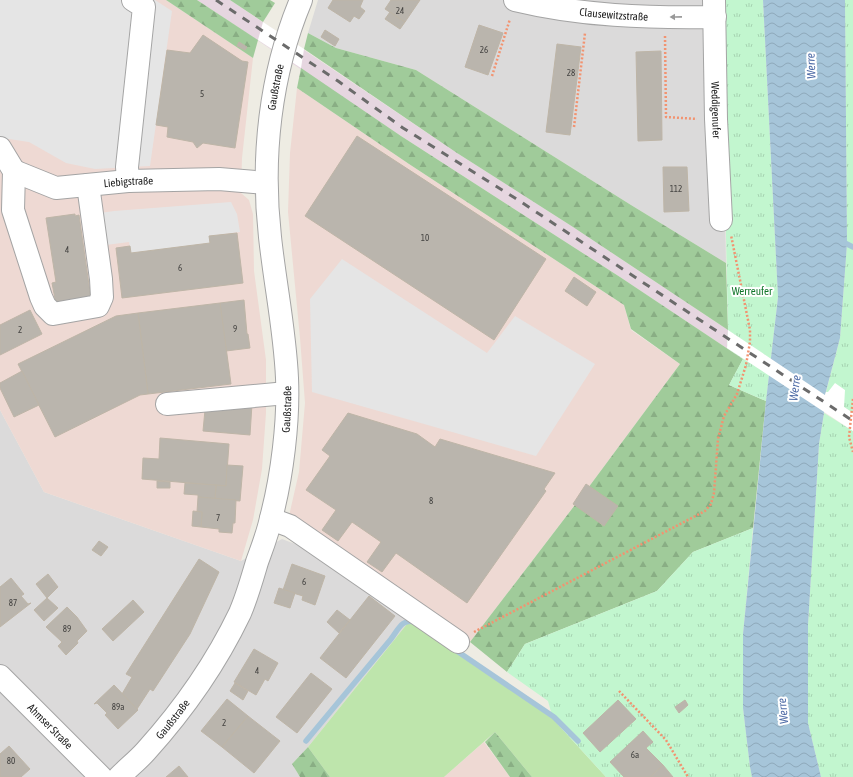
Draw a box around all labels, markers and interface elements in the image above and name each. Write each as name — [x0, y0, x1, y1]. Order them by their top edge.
house number: 24 — [396, 6, 404, 16]
street label: Clausewitzstraße — [579, 6, 648, 23]
one-way arrow — [669, 14, 682, 20]
house number: 26 — [480, 45, 488, 55]
water label: Werre — [804, 52, 818, 79]
street label: Gaußstraße — [265, 63, 286, 111]
house number: 28 — [567, 68, 575, 78]
street label: Weddigenufer — [709, 81, 723, 140]
house number: 5 — [200, 89, 204, 99]
street label: Liebigstraße — [103, 174, 153, 189]
house number: 112 — [670, 184, 682, 194]
house number: 10 — [421, 233, 429, 243]
house number: 4 — [65, 245, 69, 255]
house number: 6 — [178, 263, 182, 273]
park label: Werreufer — [732, 285, 773, 297]
house number: 9 — [233, 324, 237, 334]
house number: 2 — [18, 325, 22, 335]
water label: Werre — [786, 374, 804, 402]
street label: Gaußstraße — [280, 386, 293, 433]
house number: 8 — [429, 496, 433, 506]
house number: 7 — [216, 513, 220, 523]
house number: 6 — [302, 577, 306, 587]
house number: 87 — [9, 598, 17, 608]
house number: 89 — [63, 624, 71, 634]
house number: 4 — [255, 666, 259, 676]
street label: Gaußstraße — [153, 697, 192, 741]
water label: Werre — [775, 697, 791, 725]
street label: Ahmser Straße — [25, 701, 75, 751]
house number: 89a — [112, 702, 124, 712]
house number: 2 — [222, 718, 226, 728]
house number: 6a — [631, 750, 639, 760]
house number: 80 — [7, 756, 15, 766]

